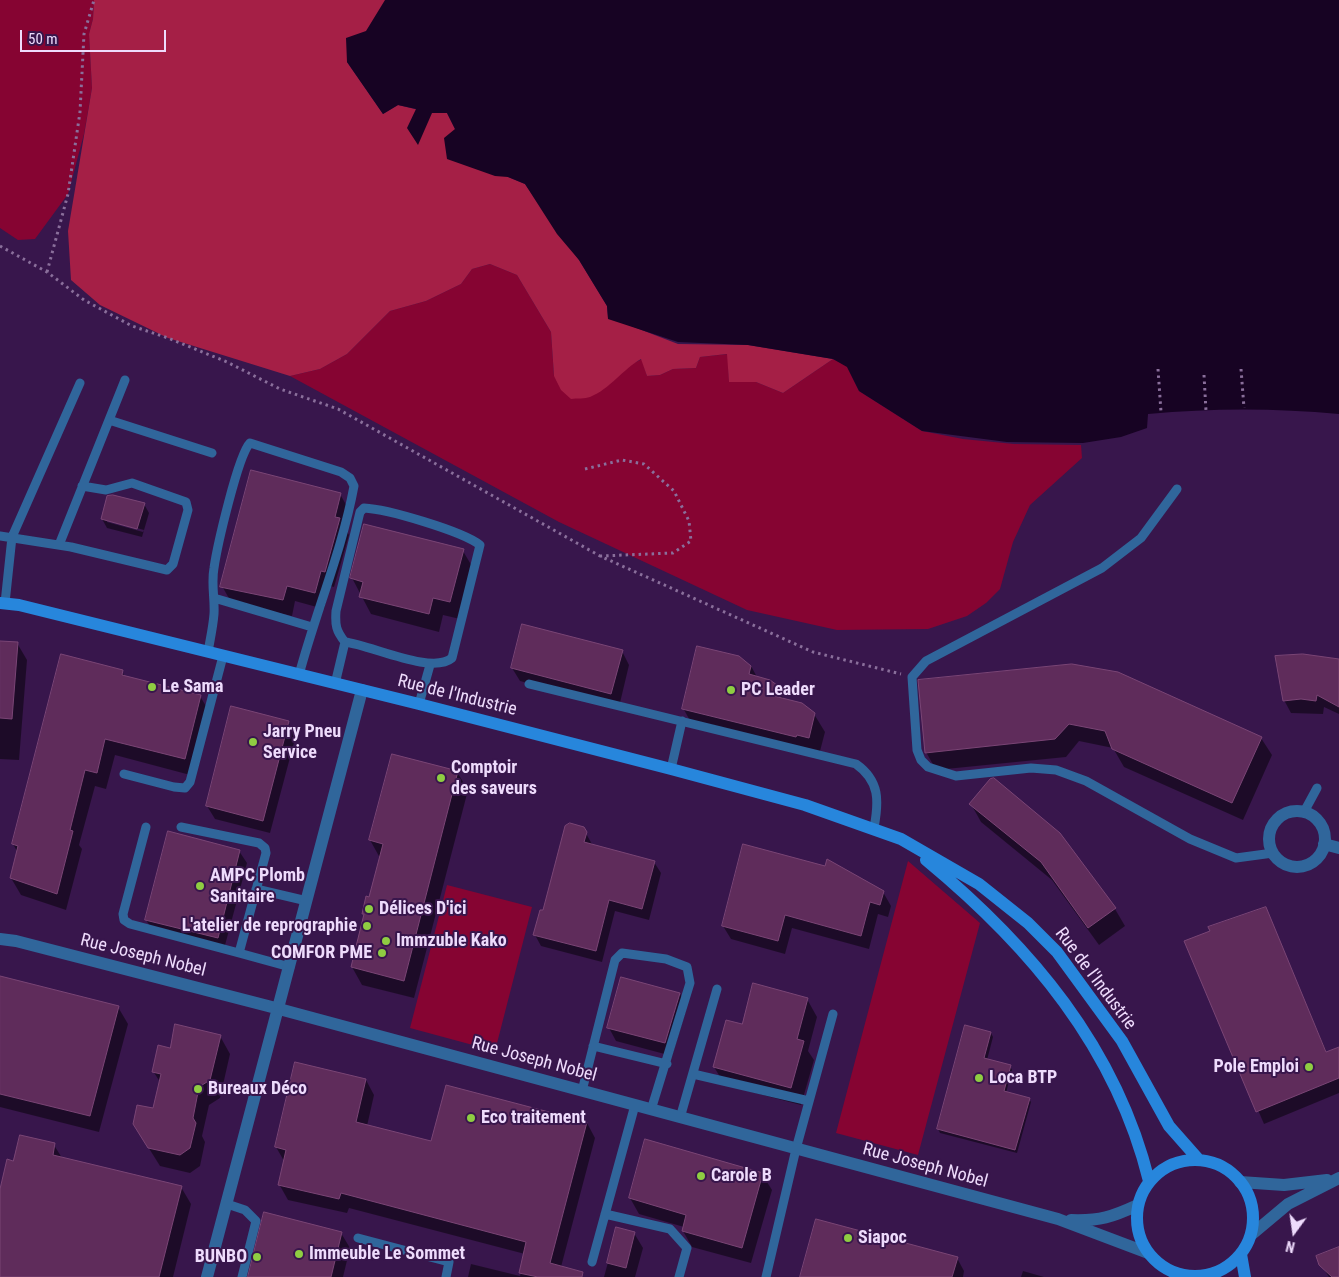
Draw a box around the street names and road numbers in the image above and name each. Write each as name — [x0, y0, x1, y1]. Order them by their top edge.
street label: Rue de l'Industrie — [395, 671, 519, 721]
street label: Rue de l'Industrie — [1050, 924, 1140, 1034]
street label: Rue Joseph Nobel — [78, 930, 208, 982]
street label: Rue Joseph Nobel — [469, 1033, 599, 1087]
street label: Rue Joseph Nobel — [860, 1139, 990, 1193]

